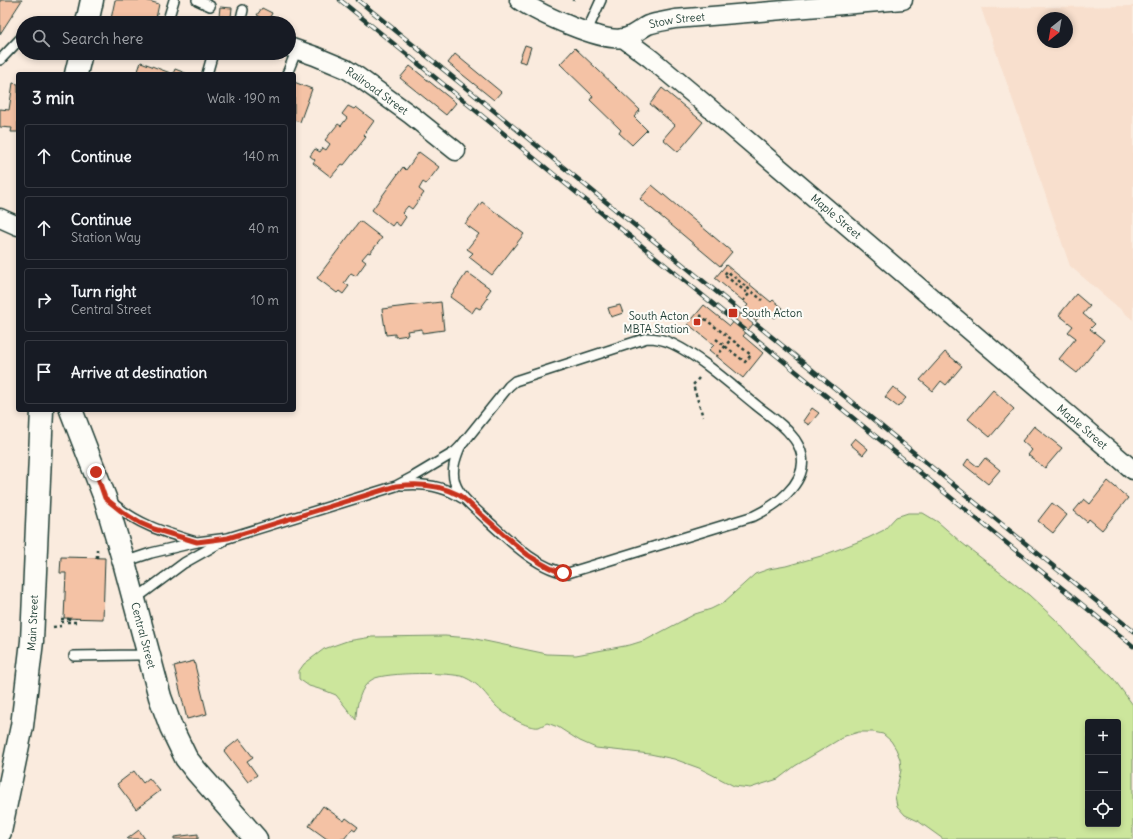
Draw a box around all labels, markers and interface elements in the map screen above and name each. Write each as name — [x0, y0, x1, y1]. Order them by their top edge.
street label: Stow Street — [647, 10, 706, 31]
north arrow — [1037, 12, 1073, 48]
search box — [16, 16, 296, 60]
icon: search — [30, 27, 52, 49]
text: Search here — [62, 29, 143, 48]
street label: Railroad Street — [343, 64, 411, 118]
text: 3 min — [32, 87, 74, 109]
text: Walk · 190 m — [207, 90, 280, 107]
icon: ahead — [33, 145, 55, 167]
text: Continue — [71, 147, 132, 166]
text: 140 m — [243, 148, 279, 165]
street label: Maple Street — [808, 191, 864, 242]
text: Continue — [71, 210, 132, 229]
icon: ahead — [33, 217, 55, 239]
text: 40 m — [248, 220, 279, 237]
text: Station Way — [71, 229, 141, 246]
text: Turn right — [71, 282, 136, 301]
icon: right — [33, 289, 55, 311]
text: 10 m — [251, 292, 279, 309]
text: Central Street — [71, 301, 151, 318]
place label: South Acton — [742, 306, 802, 320]
marker: South Acton — [727, 307, 739, 319]
place label: South Acton MBTA Station — [624, 309, 689, 336]
marker: South Acton MBTA Station — [692, 317, 702, 327]
icon: arrive — [33, 361, 55, 383]
text: Arrive at destination — [71, 363, 207, 382]
street label: Maple Street — [1054, 401, 1111, 452]
route end — [87, 463, 105, 481]
route start — [554, 564, 572, 582]
street label: Main Street — [24, 594, 41, 652]
street label: Central Street — [128, 601, 159, 670]
map controls — [1085, 719, 1121, 827]
button: + — [1085, 719, 1121, 755]
button: − — [1085, 755, 1121, 791]
button: locate — [1085, 791, 1121, 827]

